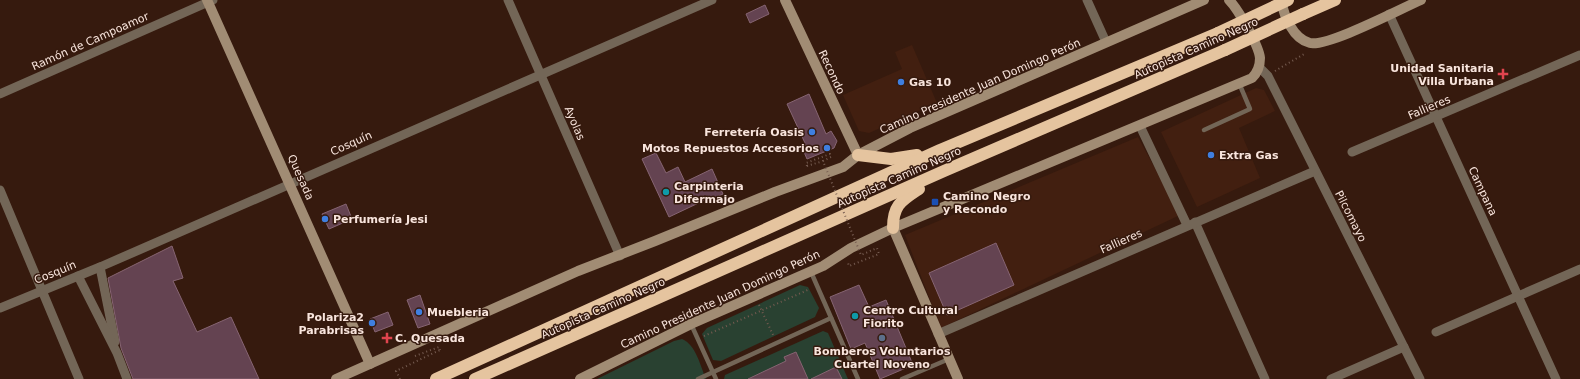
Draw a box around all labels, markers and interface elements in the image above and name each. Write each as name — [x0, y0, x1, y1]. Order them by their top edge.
street label: Ramón de Campoamor — [30, 10, 151, 73]
street label: Autopista Camino Negro — [1132, 15, 1260, 82]
street label: Camino Presidente Juan Domingo Perón — [878, 36, 1083, 137]
street label: Recondo — [816, 48, 848, 97]
place label: Unidad Sanitaria Villa Urbana — [1390, 62, 1494, 88]
marker: Unidad Sanitaria Villa Urbana — [1497, 68, 1509, 80]
place label: Gas 10 — [909, 76, 951, 89]
marker: Gas 10 — [896, 77, 906, 87]
street label: Fallieres — [1406, 93, 1453, 122]
street label: Ayolas — [562, 104, 588, 142]
place label: Ferretería Oasis — [704, 126, 804, 139]
marker: Ferretería Oasis — [807, 127, 817, 137]
street label: Cosquín — [328, 129, 374, 158]
place label: Motos Repuestos Accesorios — [642, 142, 819, 155]
marker: Motos Repuestos Accesorios — [822, 143, 832, 153]
street label: Autopista Camino Negro — [835, 144, 963, 211]
place label: Extra Gas — [1219, 149, 1279, 162]
marker: Extra Gas — [1206, 150, 1216, 160]
street label: Quesada — [285, 152, 316, 202]
street label: Campana — [1466, 165, 1500, 218]
place label: Carpinteria Difermajo — [674, 180, 744, 206]
marker: Carpinteria Difermajo — [661, 187, 671, 197]
street label: Pilcomayo — [1332, 188, 1369, 244]
place label: Camino Negro y Recondo — [943, 190, 1031, 216]
marker: Camino Negro y Recondo — [930, 197, 940, 207]
place label: Perfumería Jesi — [333, 213, 428, 226]
marker: Perfumería Jesi — [320, 214, 330, 224]
street label: Fallieres — [1098, 226, 1145, 257]
street label: Camino Presidente Juan Domingo Perón — [618, 247, 822, 352]
street label: Cosquín — [32, 258, 78, 287]
street label: Autopista Camino Negro — [539, 275, 667, 342]
place label: Centro Cultural Fiorito — [863, 304, 958, 330]
place label: Muebleria — [427, 306, 489, 319]
marker: Muebleria — [414, 307, 424, 317]
place label: Polariza2 Parabrisas — [298, 311, 364, 337]
marker: Centro Cultural Fiorito — [850, 311, 860, 321]
marker: Polariza2 Parabrisas — [367, 318, 377, 328]
place label: C. Quesada — [395, 332, 465, 345]
marker: C. Quesada — [382, 333, 392, 343]
marker: Bomberos Voluntarios Cuartel Noveno — [877, 333, 887, 343]
place label: Bomberos Voluntarios Cuartel Noveno — [814, 345, 951, 371]

